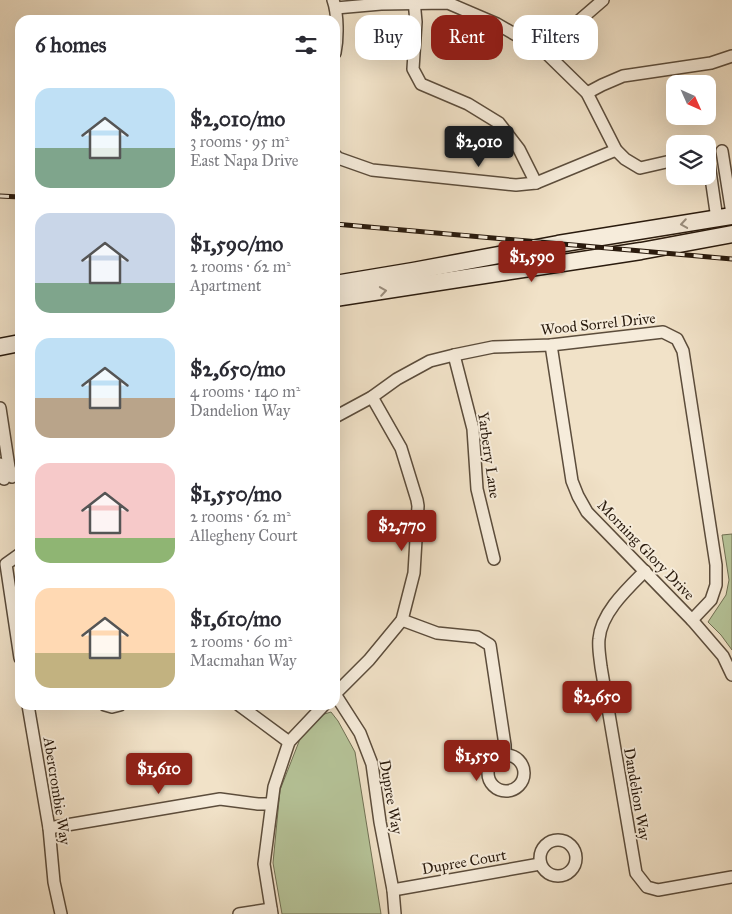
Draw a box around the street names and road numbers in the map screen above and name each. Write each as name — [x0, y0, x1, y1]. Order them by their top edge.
street label: Wood Sorrel Drive — [540, 309, 656, 339]
street label: Yarberry Lane — [474, 410, 504, 500]
street label: Morning Glory Drive — [594, 496, 698, 604]
street label: Abercrombie Way — [39, 735, 75, 847]
street label: Dandelion Way — [620, 746, 654, 843]
street label: Dupree Way — [376, 758, 407, 837]
street label: Dupree Court — [420, 846, 508, 878]

